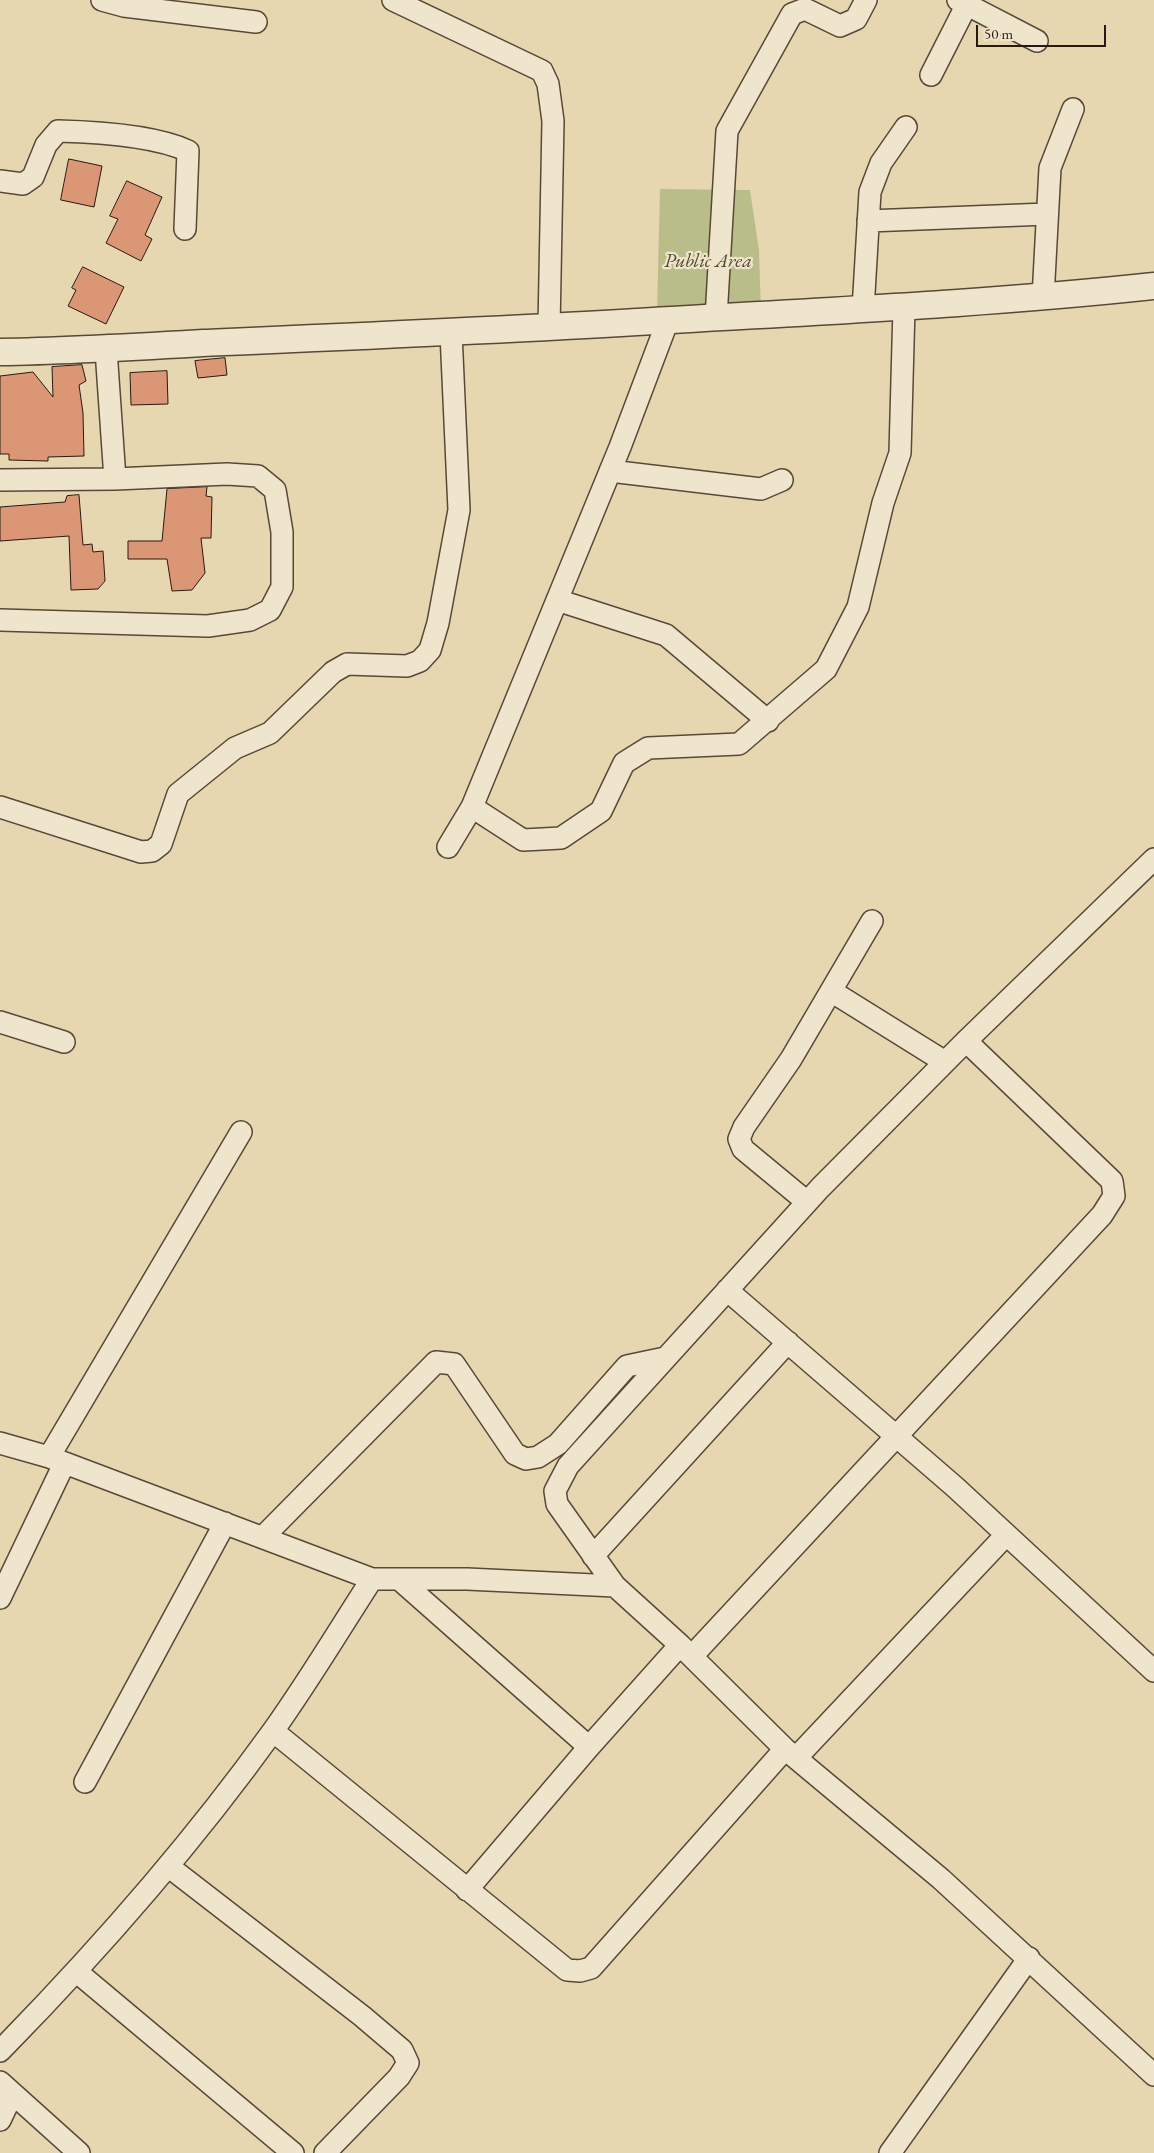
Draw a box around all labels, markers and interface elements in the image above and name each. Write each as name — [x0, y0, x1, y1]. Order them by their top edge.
scale bar — [979, 15, 1109, 47]
text: 50 m — [984, 24, 1013, 43]
park label: Public Area — [664, 250, 752, 274]

